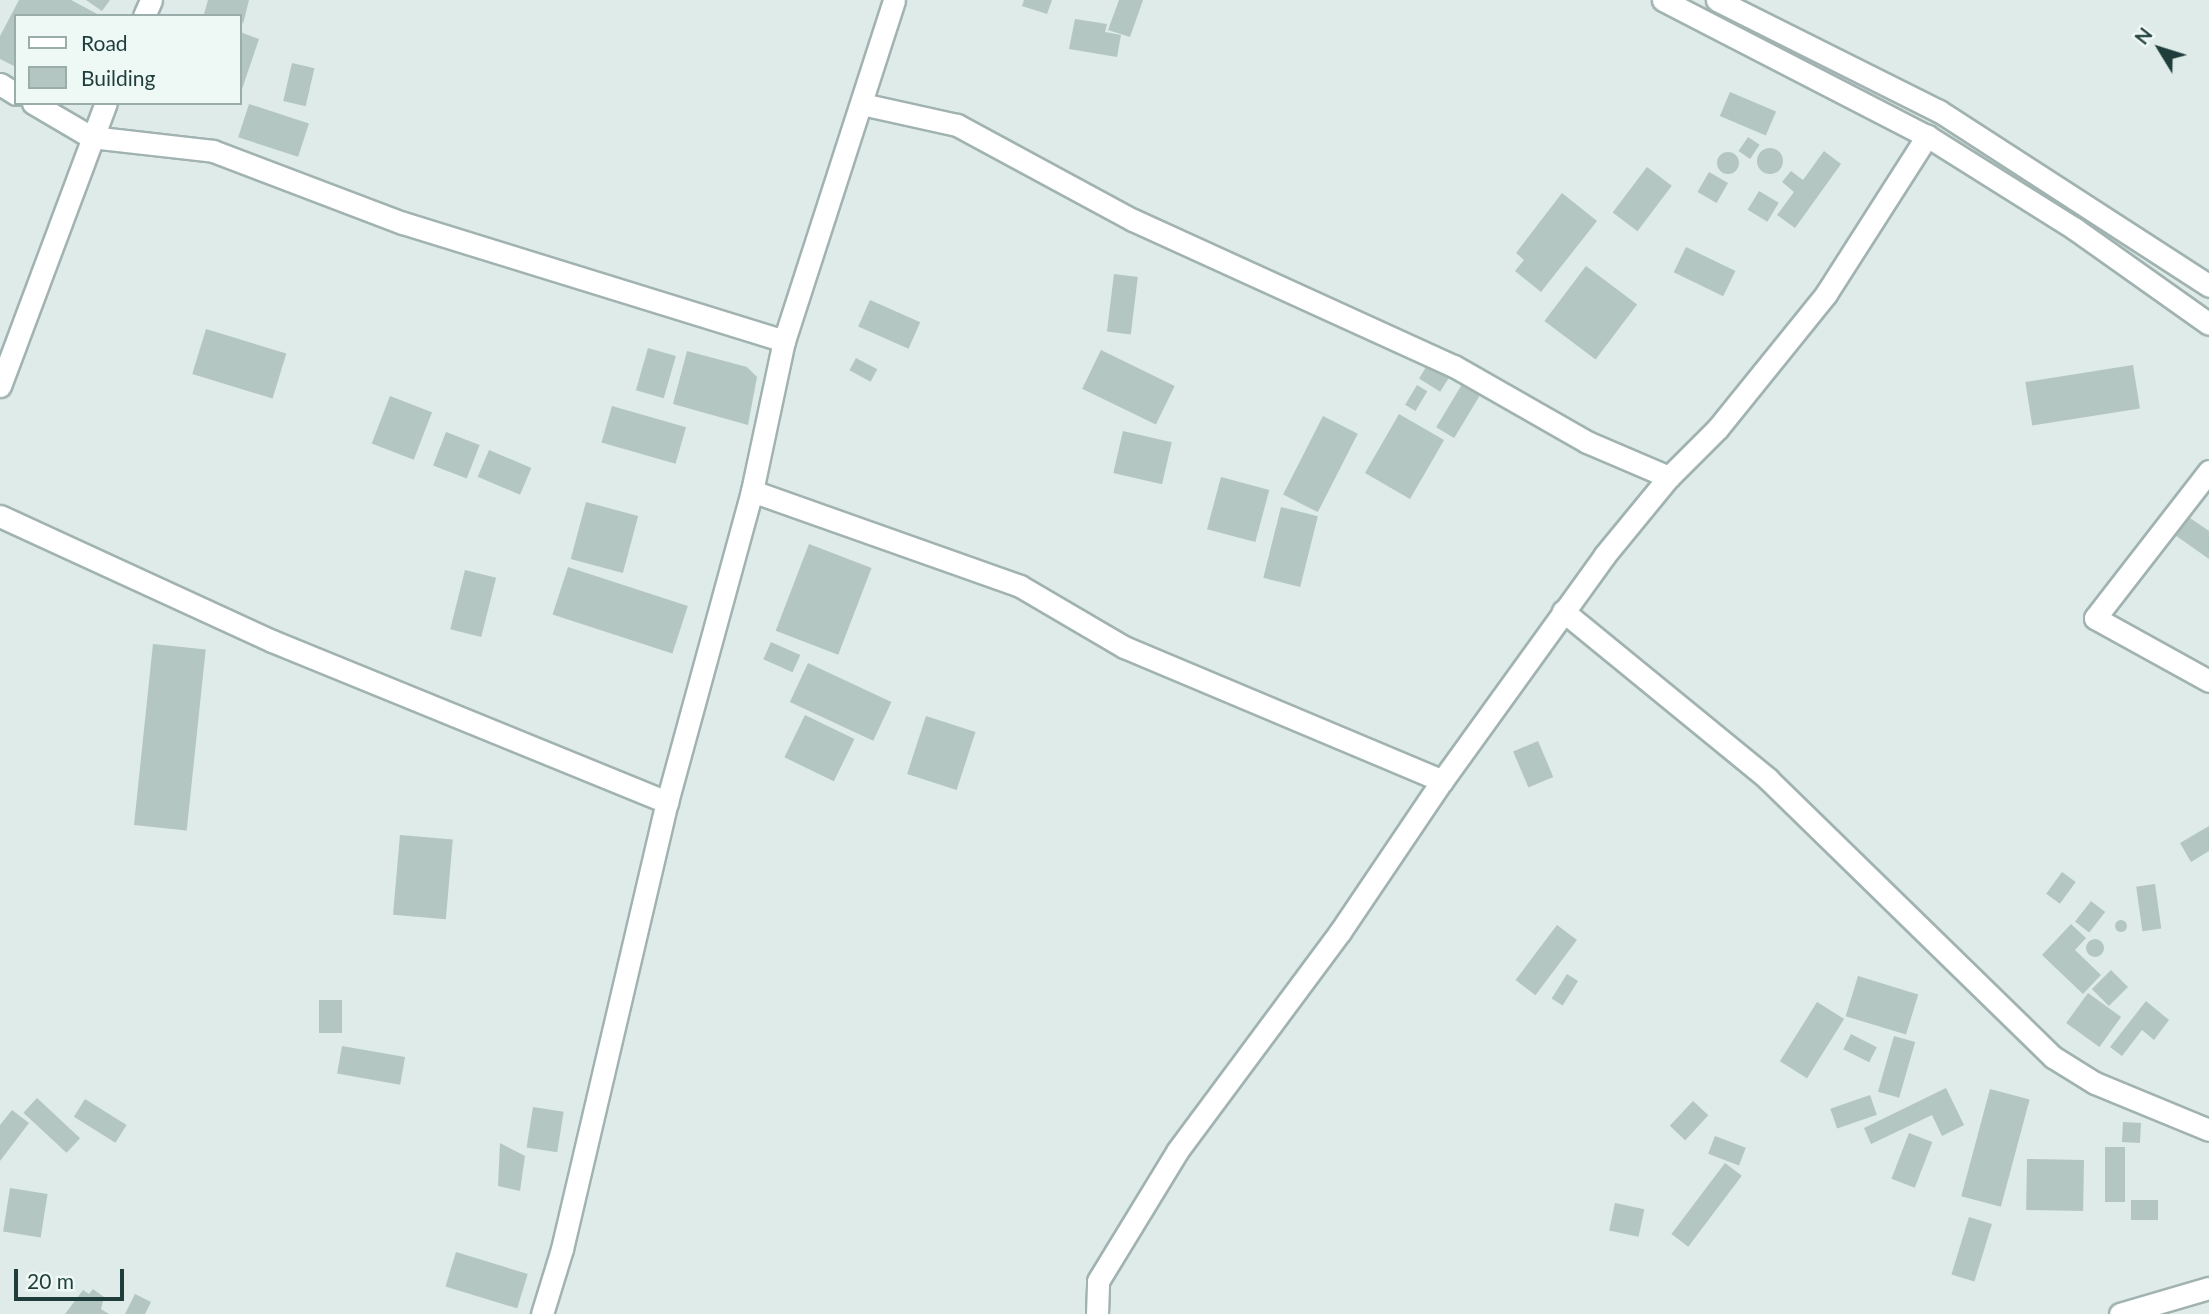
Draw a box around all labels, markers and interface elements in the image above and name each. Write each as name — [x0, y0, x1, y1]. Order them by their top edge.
legend — [14, 14, 242, 105]
north arrow — [2125, 14, 2195, 84]
text: N — [2129, 23, 2157, 49]
text: Road — [81, 30, 128, 55]
text: Building — [81, 65, 156, 90]
scale bar — [18, 1254, 128, 1298]
text: 20 m — [27, 1268, 74, 1293]

